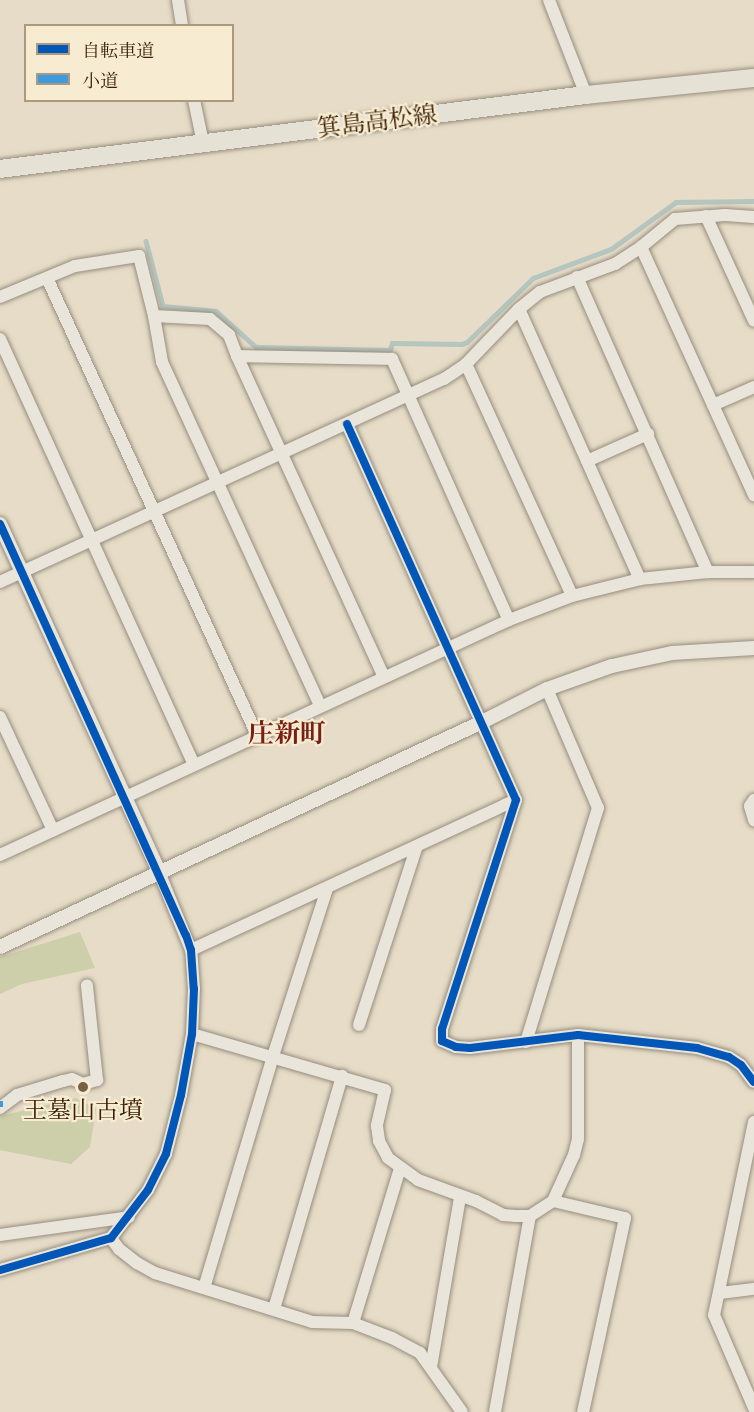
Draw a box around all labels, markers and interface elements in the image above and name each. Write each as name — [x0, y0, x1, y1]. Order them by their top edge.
legend — [24, 24, 234, 102]
text: 自転車道 — [82, 39, 154, 63]
text: 小道 — [82, 69, 118, 93]
street label: 箕島高松線 — [316, 100, 438, 144]
district label: 庄新町 — [248, 718, 326, 750]
marker: 王墓山古墳 — [76, 1080, 90, 1094]
place label: 王墓山古墳 — [23, 1097, 143, 1125]

